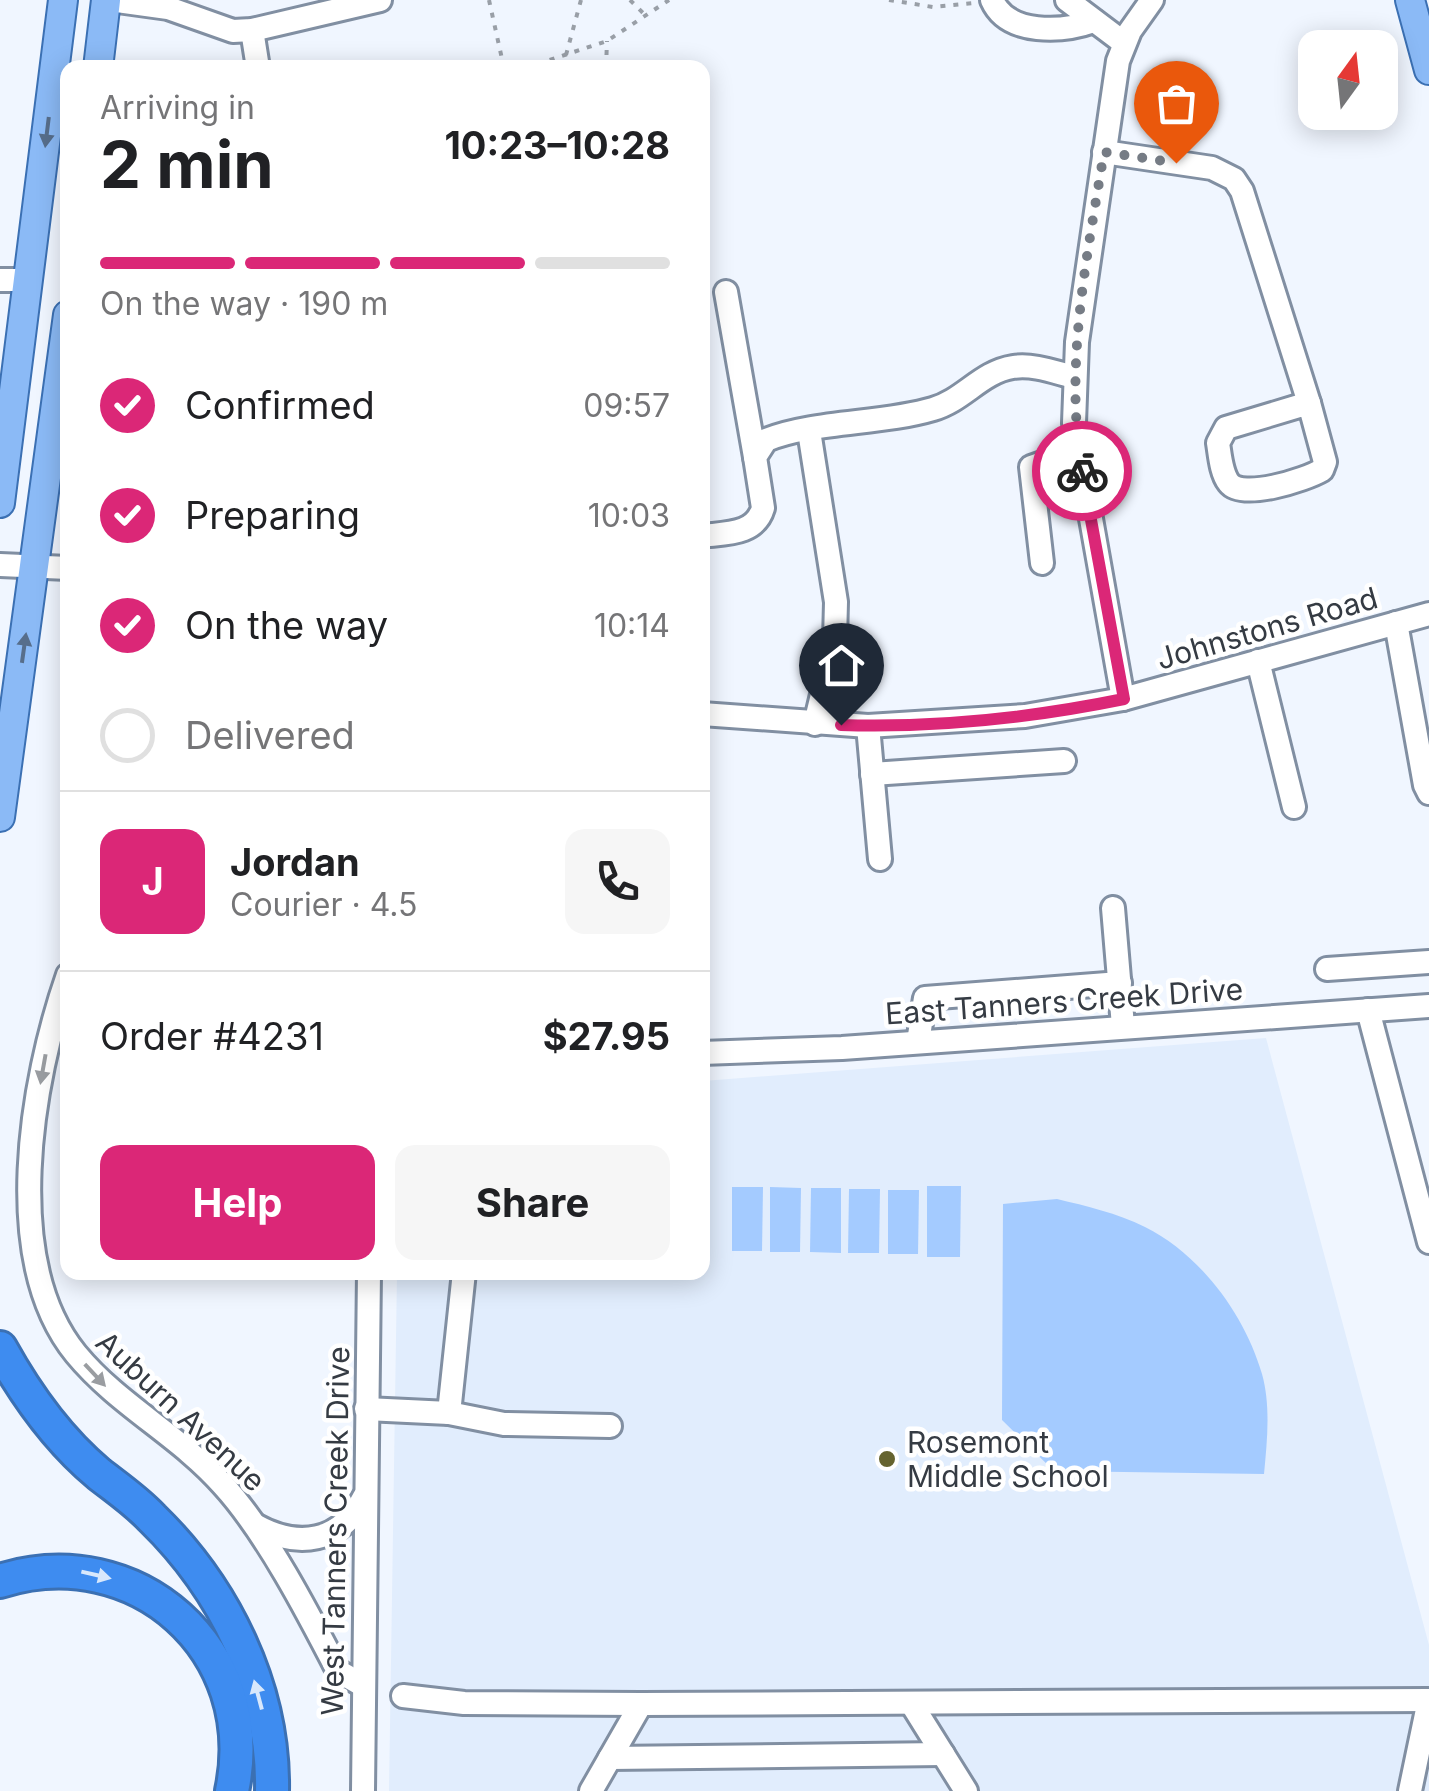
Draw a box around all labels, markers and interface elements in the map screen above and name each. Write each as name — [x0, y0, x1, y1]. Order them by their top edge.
north arrow — [1298, 30, 1398, 130]
map controls — [1298, 30, 1398, 130]
pin — [1134, 61, 1219, 164]
icon: bag — [1149, 76, 1204, 131]
text: Arriving in — [100, 88, 255, 127]
one-way arrow — [39, 116, 55, 148]
text: 10:23–10:28 — [444, 122, 670, 168]
text: 2 min — [100, 125, 274, 204]
text: On the way · 190 m — [100, 284, 388, 323]
icon: check — [100, 378, 155, 433]
text: Confirmed — [185, 382, 375, 428]
text: 09:57 — [583, 386, 670, 425]
courier — [1032, 421, 1132, 521]
icon: bike — [1055, 444, 1110, 499]
icon: check — [100, 488, 155, 543]
text: Preparing — [185, 492, 360, 538]
text: 10:03 — [588, 496, 670, 535]
street label: Johnstons Road — [1152, 579, 1382, 677]
icon: check — [100, 598, 155, 653]
text: On the way — [185, 602, 388, 648]
text: 10:14 — [594, 606, 670, 645]
pin — [799, 623, 884, 726]
one-way arrow — [16, 631, 32, 663]
icon: home — [814, 638, 869, 693]
text: Delivered — [185, 712, 355, 758]
button: phone — [565, 829, 670, 934]
text: Jordan — [230, 839, 360, 885]
text: J — [141, 858, 164, 904]
text: Courier · 4.5 — [230, 885, 418, 924]
street label: East Tanners Creek Drive — [884, 971, 1244, 1031]
text: Order #4231 — [100, 1013, 324, 1059]
text: $27.95 — [543, 1013, 670, 1059]
one-way arrow — [35, 1054, 50, 1086]
button: Help — [100, 1145, 375, 1260]
button: Share — [395, 1145, 670, 1260]
street label: Auburn Avenue — [89, 1324, 273, 1498]
street label: West Tanners Creek Drive — [314, 1346, 356, 1716]
one-way arrow — [83, 1363, 106, 1387]
place label: Rosemont Middle School — [907, 1424, 1109, 1494]
marker: Rosemont Middle School — [876, 1448, 898, 1470]
one-way arrow — [81, 1568, 112, 1584]
one-way arrow — [250, 1679, 265, 1710]

